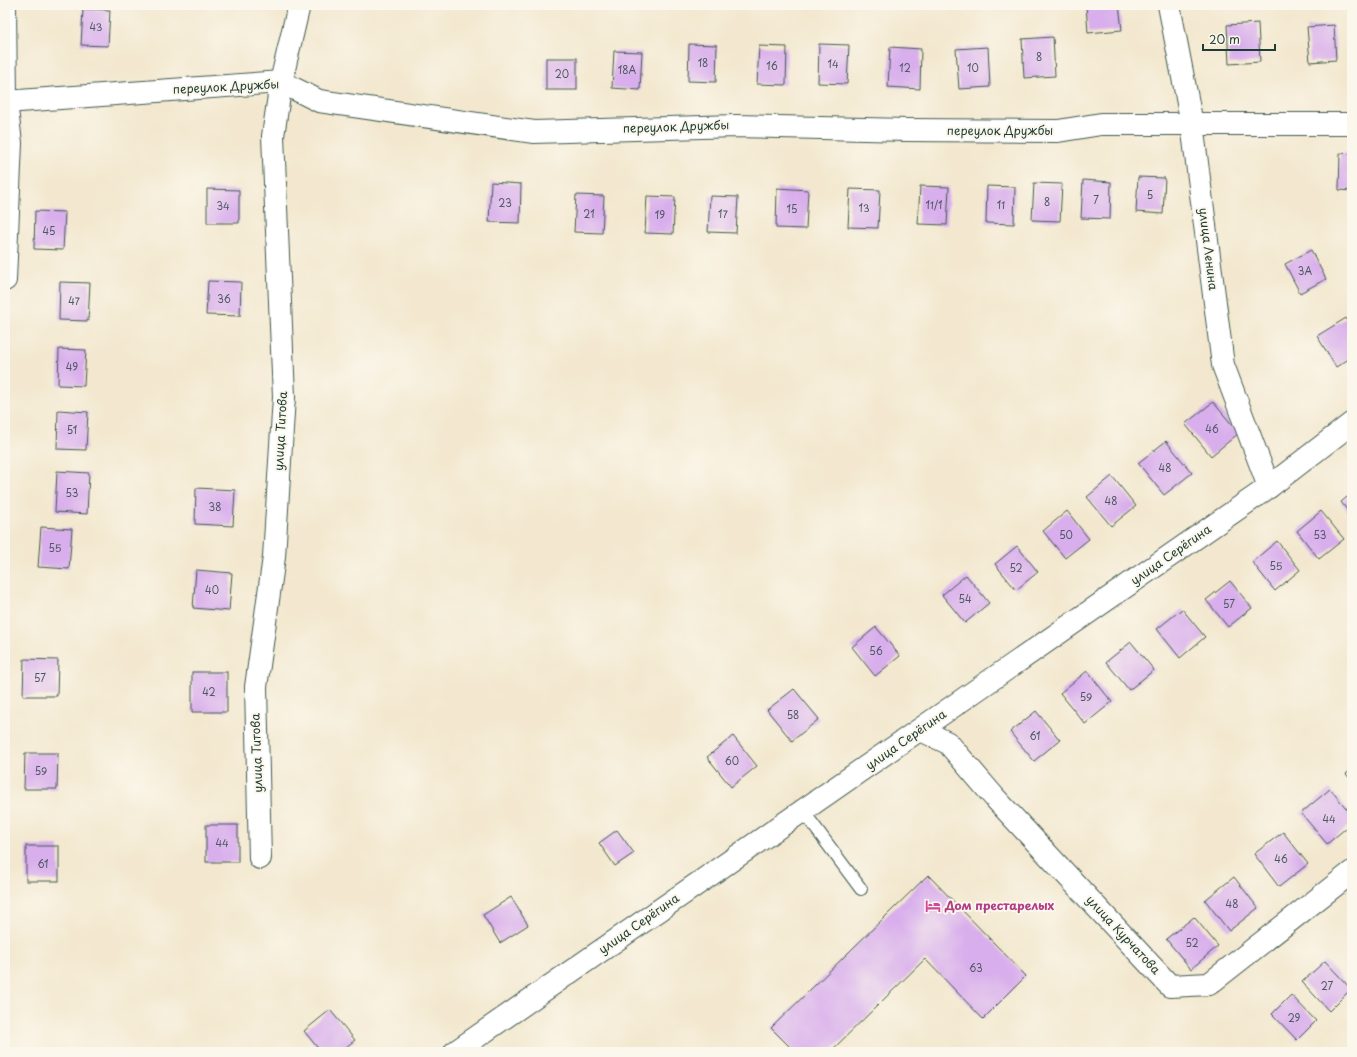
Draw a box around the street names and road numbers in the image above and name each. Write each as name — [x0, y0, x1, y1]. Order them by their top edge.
street label: переулок Дружбы — [172, 74, 280, 98]
street label: переулок Дружбы — [622, 115, 730, 137]
street label: переулок Дружбы — [947, 121, 1053, 139]
street label: улица Ленина — [1195, 206, 1223, 292]
street label: улица Титова — [269, 390, 291, 471]
street label: улица Серёгина — [1126, 519, 1215, 589]
street label: улица Серёгина — [861, 704, 950, 774]
street label: улица Титова — [246, 712, 266, 793]
street label: улица Серёгина — [594, 888, 683, 958]
street label: улица Курчатова — [1082, 891, 1166, 978]

